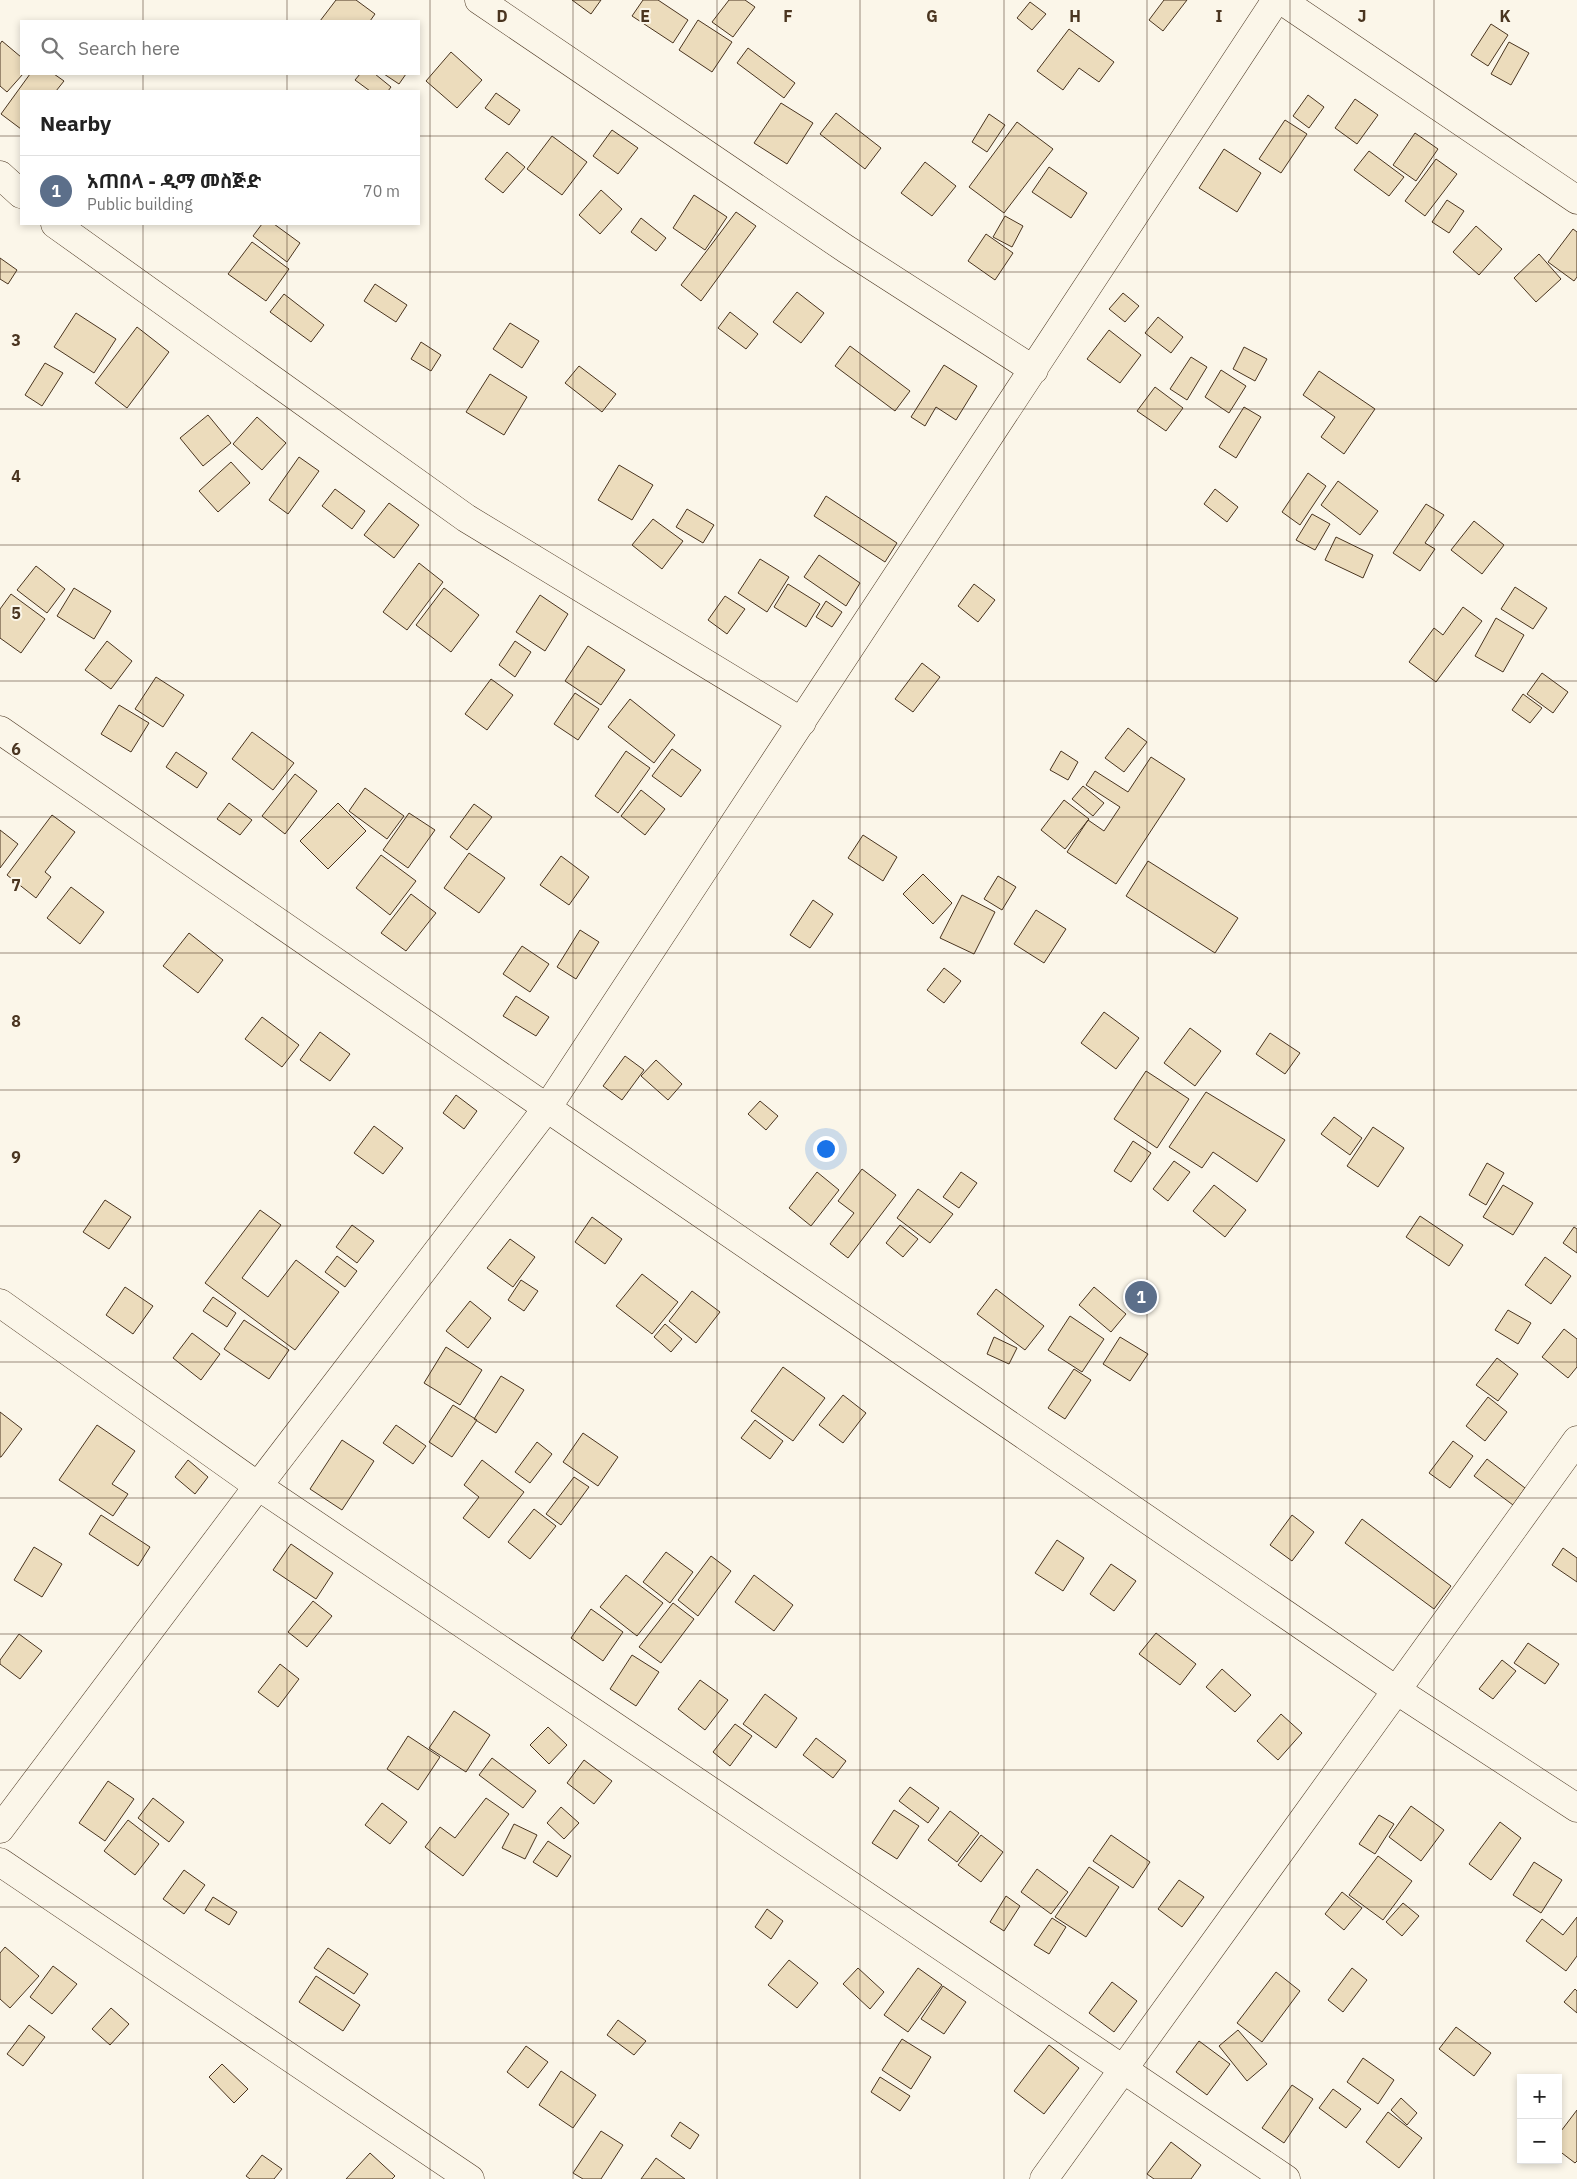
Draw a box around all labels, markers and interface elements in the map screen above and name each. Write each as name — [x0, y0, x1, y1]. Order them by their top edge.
text: D — [496, 6, 508, 26]
text: E — [640, 6, 650, 26]
text: F — [783, 6, 793, 26]
text: G — [926, 6, 938, 26]
text: H — [1069, 6, 1081, 26]
text: I — [1216, 6, 1223, 26]
text: J — [1358, 6, 1366, 26]
text: K — [1499, 6, 1511, 26]
search box — [20, 20, 420, 75]
icon: search — [38, 34, 66, 62]
text: Search here — [78, 36, 180, 60]
text: Nearby — [40, 109, 111, 137]
text: አጠበላ - ዲማ መስጅድ — [87, 169, 261, 193]
text: 1 — [51, 181, 61, 201]
text: 70 m — [363, 181, 400, 201]
text: Public building — [87, 194, 193, 214]
text: 3 — [11, 330, 21, 350]
text: 4 — [11, 466, 21, 486]
text: 5 — [11, 603, 21, 623]
text: 6 — [11, 739, 21, 759]
text: 7 — [11, 875, 21, 895]
text: 8 — [11, 1011, 21, 1031]
your location — [813, 1136, 839, 1162]
text: 9 — [11, 1147, 21, 1167]
pin: 1 — [1125, 1278, 1157, 1316]
map controls — [1517, 2074, 1562, 2164]
button: + — [1517, 2074, 1562, 2119]
button: − — [1517, 2119, 1562, 2164]

